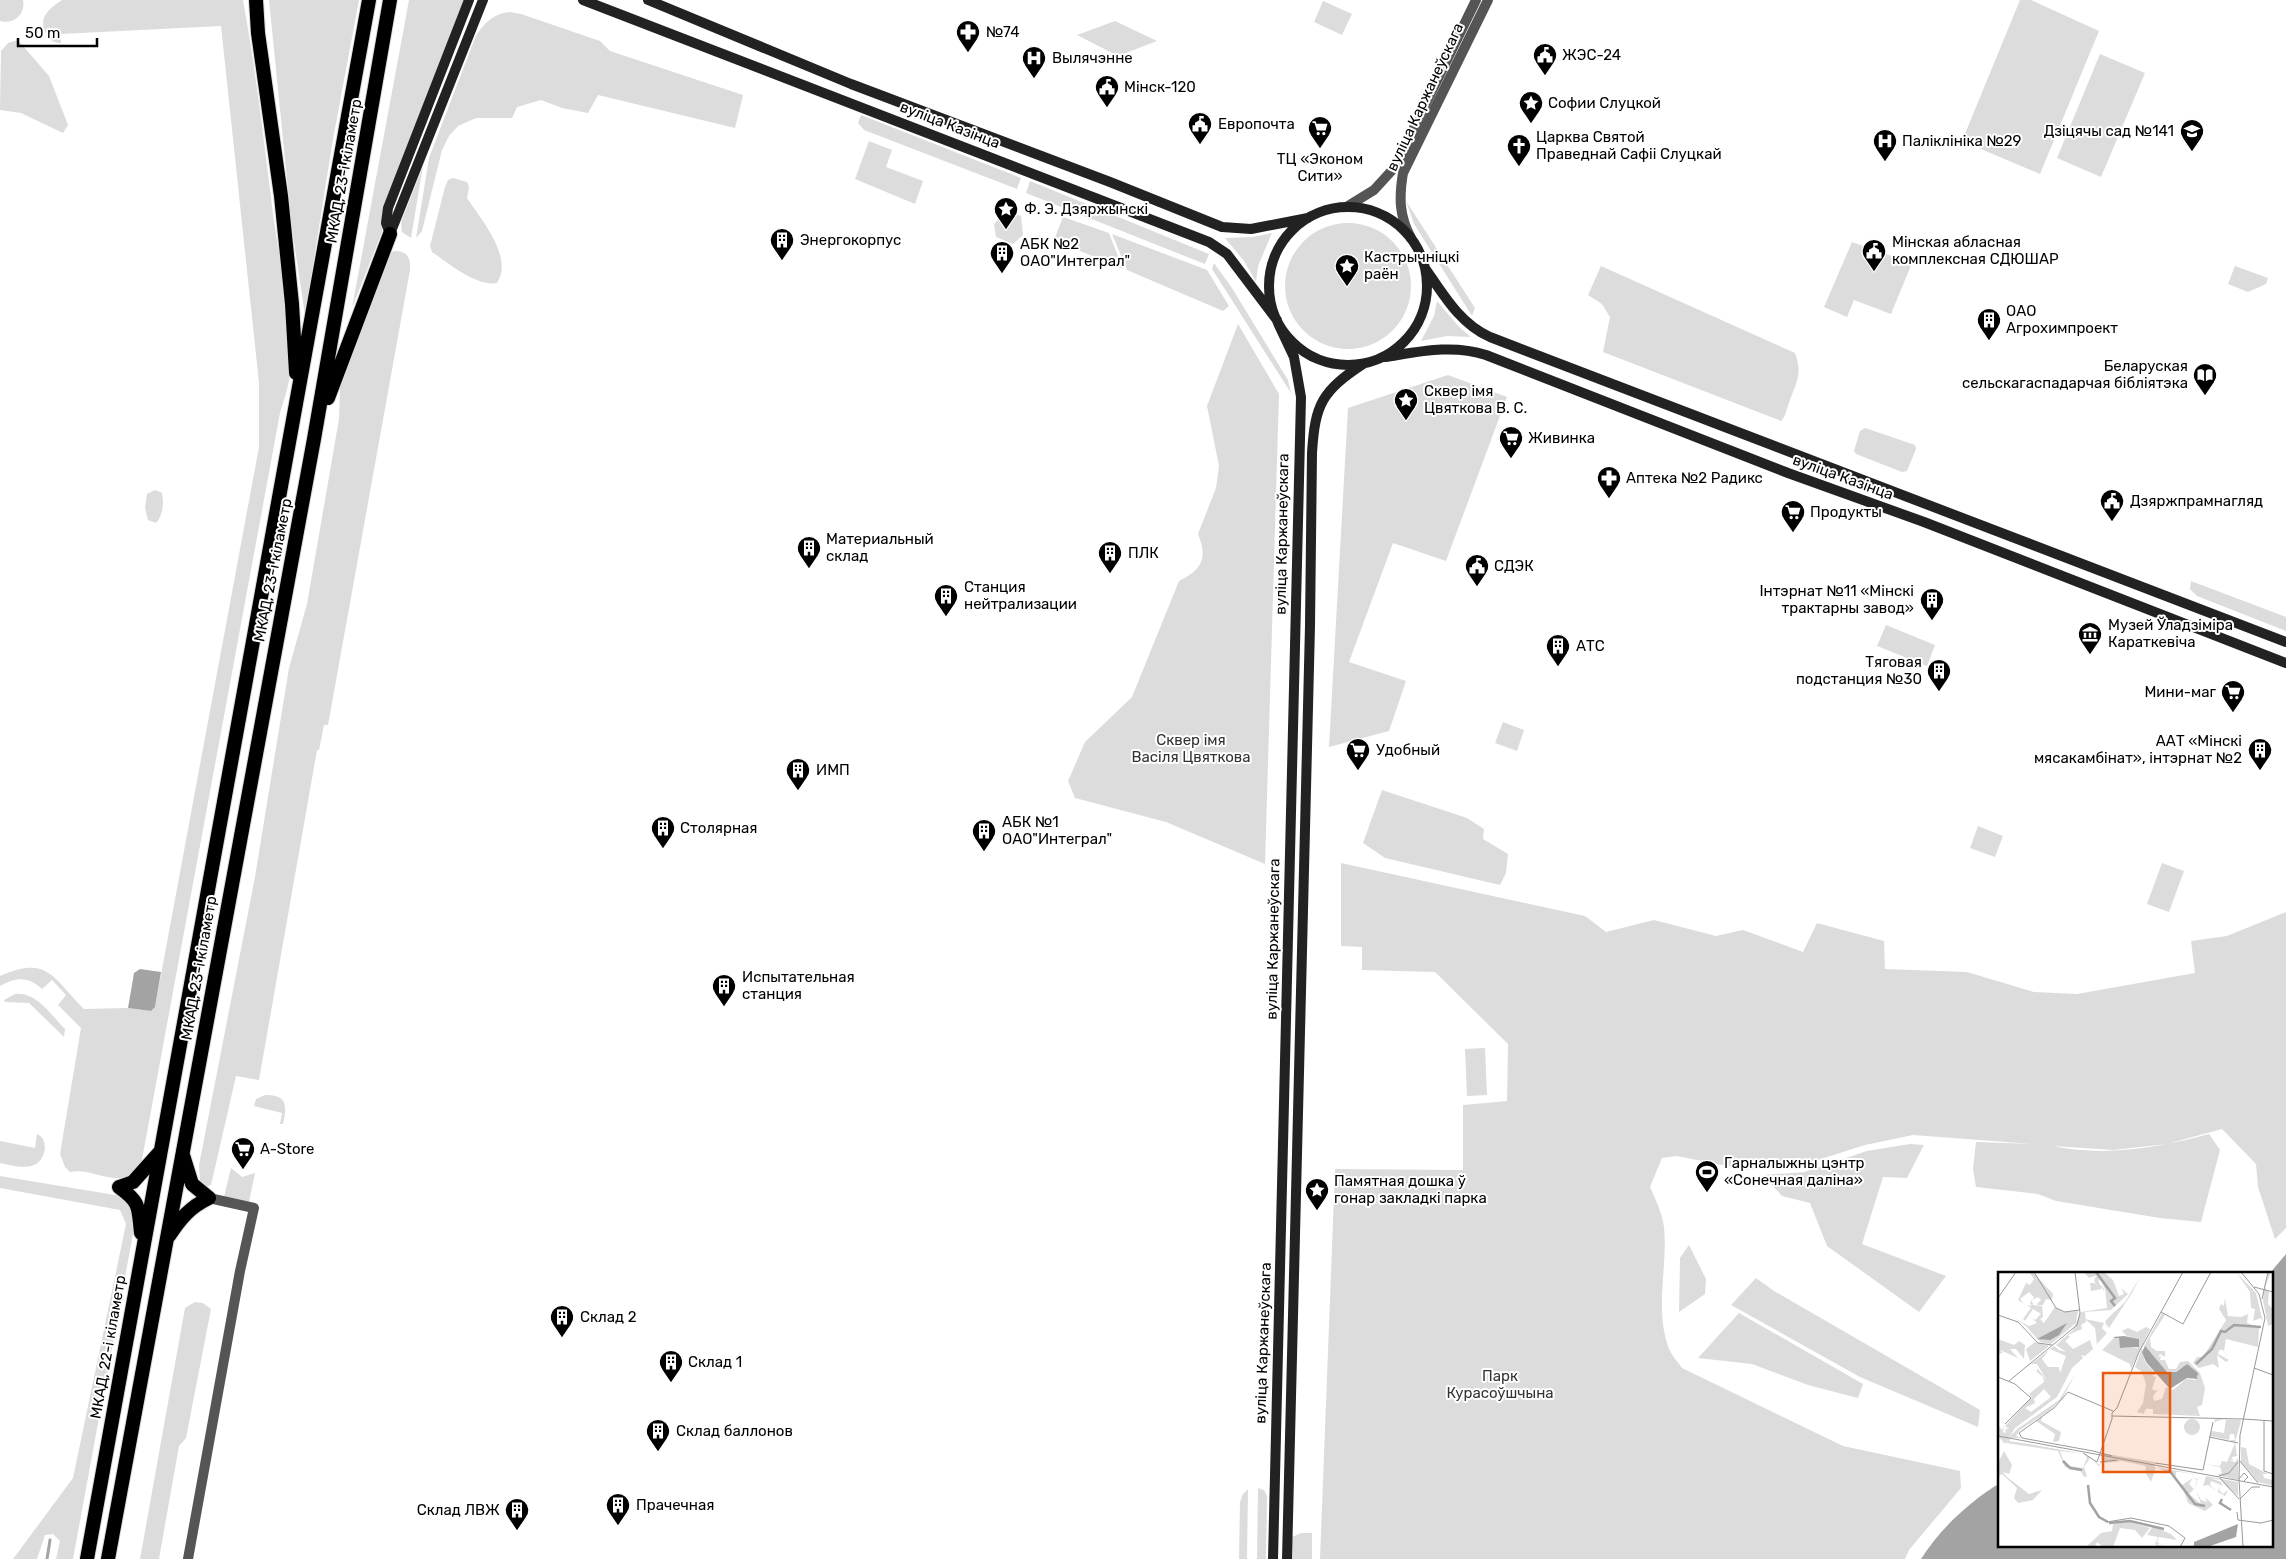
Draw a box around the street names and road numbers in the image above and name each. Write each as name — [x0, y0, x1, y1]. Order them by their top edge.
street label: вуліца Каржанеўскага — [1383, 20, 1467, 174]
street label: МКАД, 23-і кіламетр — [322, 98, 366, 244]
street label: вуліца Казінца — [897, 98, 1003, 152]
street label: вуліца Казінца — [1790, 450, 1896, 504]
street label: вуліца Каржанеўскага — [1272, 453, 1292, 615]
street label: МКАД, 23-і кіламетр — [250, 497, 296, 643]
street label: вуліца Каржанеўскага — [1263, 858, 1283, 1020]
street label: МКАД, 23-і кіламетр — [177, 895, 221, 1041]
street label: вуліца Каржанеўскага — [1251, 1262, 1275, 1424]
street label: МКАД, 22-і кіламетр — [87, 1274, 129, 1420]

